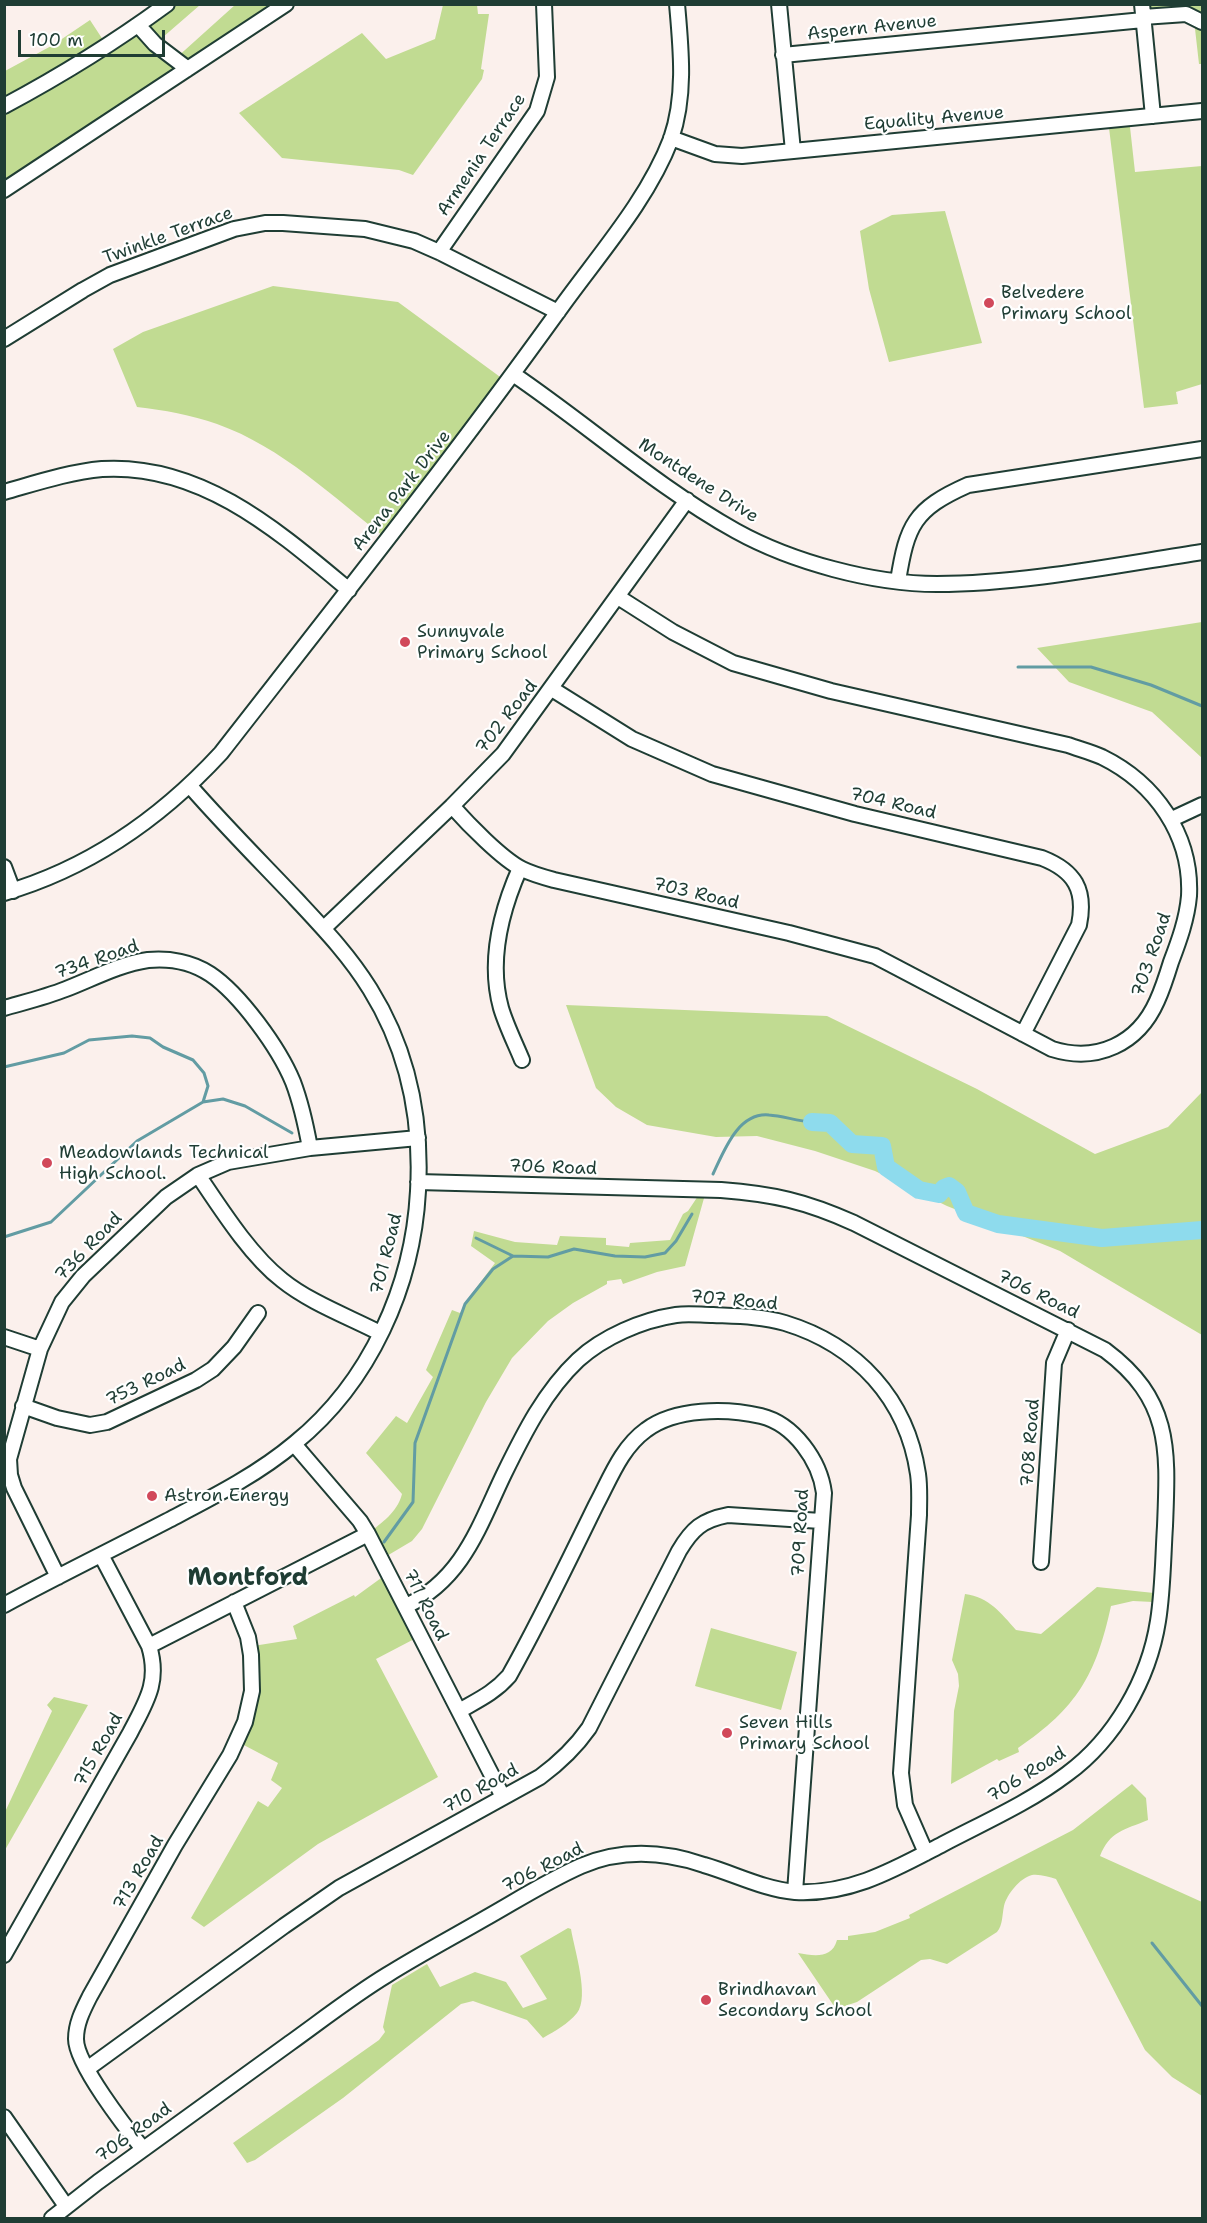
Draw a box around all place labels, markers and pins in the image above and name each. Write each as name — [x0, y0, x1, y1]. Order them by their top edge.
place label: Belvedere Primary School — [1001, 282, 1131, 324]
marker: Belvedere Primary School — [982, 296, 996, 310]
place label: Sunnyvale Primary School — [417, 621, 547, 664]
marker: Sunnyvale Primary School — [398, 635, 412, 649]
place label: Meadowlands Technical High School. — [59, 1142, 269, 1184]
marker: Meadowlands Technical High School. — [40, 1156, 54, 1170]
place label: Astron Energy — [164, 1485, 289, 1507]
marker: Astron Energy — [145, 1489, 159, 1503]
place label: Seven Hills Primary School — [739, 1712, 869, 1754]
marker: Seven Hills Primary School — [720, 1726, 734, 1740]
place label: Brindhavan Secondary School — [718, 1979, 872, 2022]
marker: Brindhavan Secondary School — [699, 1993, 713, 2007]

